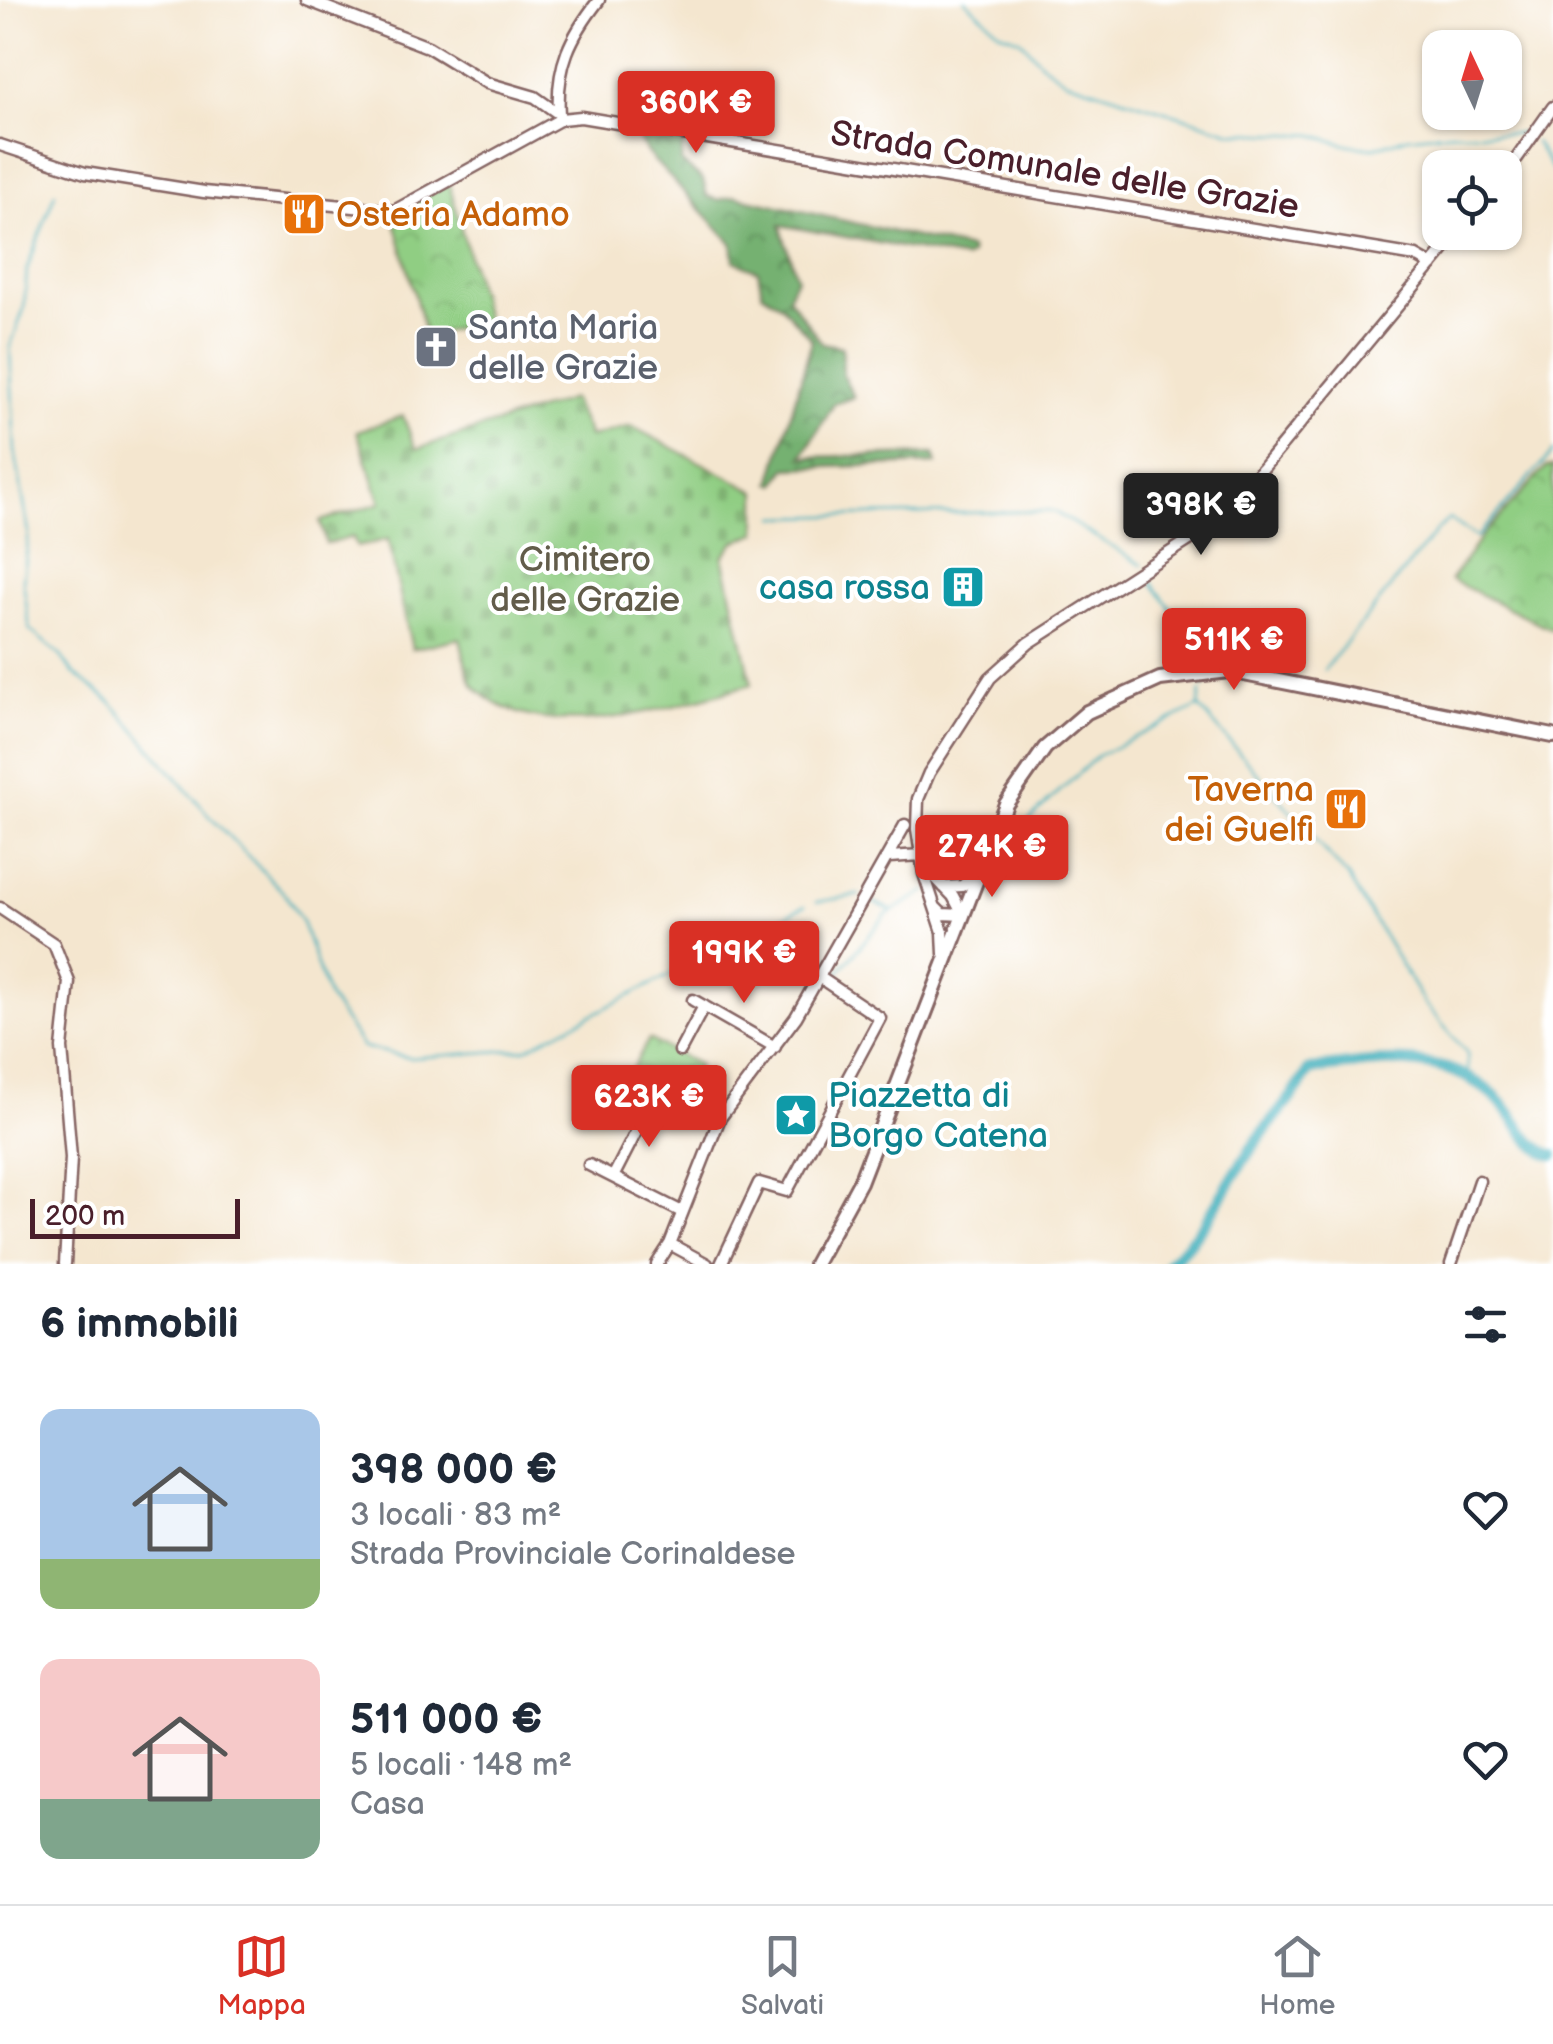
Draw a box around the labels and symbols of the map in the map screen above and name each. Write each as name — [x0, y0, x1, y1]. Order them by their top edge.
north arrow — [1422, 30, 1522, 130]
pin: 360K € — [615, 71, 777, 156]
street label: Strada Comunale delle Grazie — [828, 112, 1302, 229]
restaurant icon: Osteria Adamo — [281, 191, 327, 237]
place label: Osteria Adamo — [336, 194, 570, 237]
place label: Santa Maria delle Grazie — [468, 307, 658, 390]
church icon: Santa Maria delle Grazie — [413, 324, 459, 370]
pin: 398K € — [1120, 473, 1282, 558]
park label: Cimitero delle Grazie — [490, 539, 680, 622]
building icon: casa rossa — [940, 564, 986, 610]
place label: casa rossa — [759, 567, 930, 610]
pin: 511K € — [1153, 608, 1315, 693]
place label: Taverna dei Guelfi — [1164, 769, 1314, 852]
restaurant icon: Taverna dei Guelfi — [1323, 786, 1369, 832]
pin: 274K € — [911, 815, 1073, 900]
pin: 199K € — [663, 921, 825, 1006]
pin: 623K € — [568, 1065, 730, 1150]
place label: Piazzetta di Borgo Catena — [828, 1075, 1048, 1158]
place icon: Piazzetta di Borgo Catena — [773, 1092, 819, 1138]
scale bar — [30, 1194, 240, 1238]

